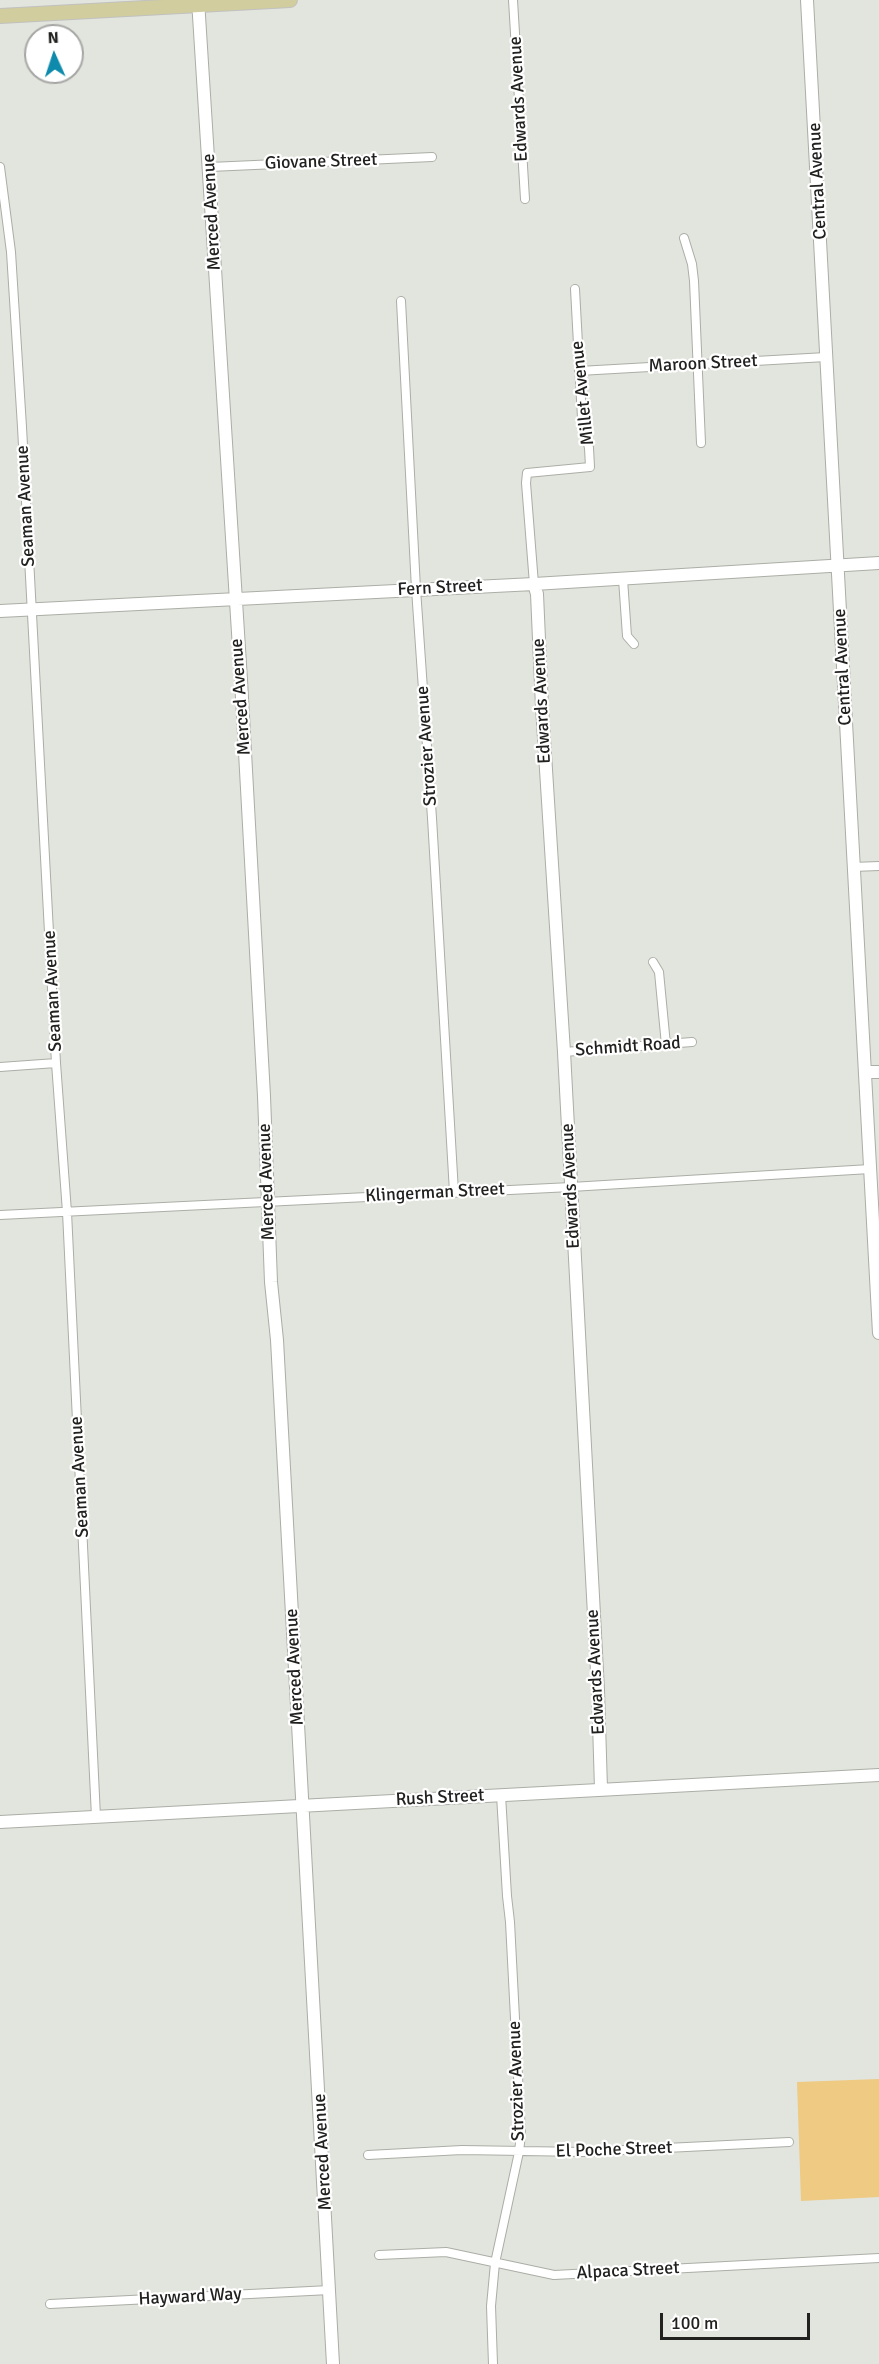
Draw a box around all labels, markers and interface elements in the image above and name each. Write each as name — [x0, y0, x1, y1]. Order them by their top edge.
north arrow — [24, 24, 84, 84]
text: N — [47, 28, 59, 48]
street label: Edwards Avenue — [505, 36, 533, 162]
street label: Central Avenue — [804, 122, 832, 240]
street label: Giovane Street — [264, 149, 378, 175]
street label: Merced Avenue — [198, 153, 226, 271]
street label: Millet Avenue — [567, 340, 599, 446]
street label: Maroon Street — [648, 350, 758, 378]
street label: Seaman Avenue — [12, 445, 40, 567]
street label: Fern Street — [397, 575, 483, 601]
street label: Central Avenue — [829, 608, 857, 726]
street label: Merced Avenue — [226, 638, 256, 756]
street label: Edwards Avenue — [528, 638, 556, 764]
street label: Strozier Avenue — [412, 685, 442, 807]
street label: Seaman Avenue — [39, 930, 67, 1052]
street label: Schmidt Road — [574, 1033, 682, 1061]
street label: Merced Avenue — [254, 1123, 280, 1241]
street label: Edwards Avenue — [557, 1123, 585, 1249]
street label: Klingerman Street — [365, 1179, 505, 1207]
street label: Seaman Avenue — [66, 1416, 94, 1538]
street label: Merced Avenue — [281, 1608, 309, 1726]
street label: Edwards Avenue — [582, 1609, 610, 1735]
street label: Rush Street — [395, 1785, 485, 1811]
street label: Strozier Avenue — [504, 2020, 530, 2142]
street label: Merced Avenue — [309, 2093, 337, 2211]
street label: El Poche Street — [555, 2137, 673, 2163]
street label: Alpaca Street — [576, 2258, 680, 2284]
street label: Hayward Way — [138, 2284, 242, 2310]
scale bar — [663, 2301, 813, 2339]
text: 100 m — [671, 2312, 718, 2334]

